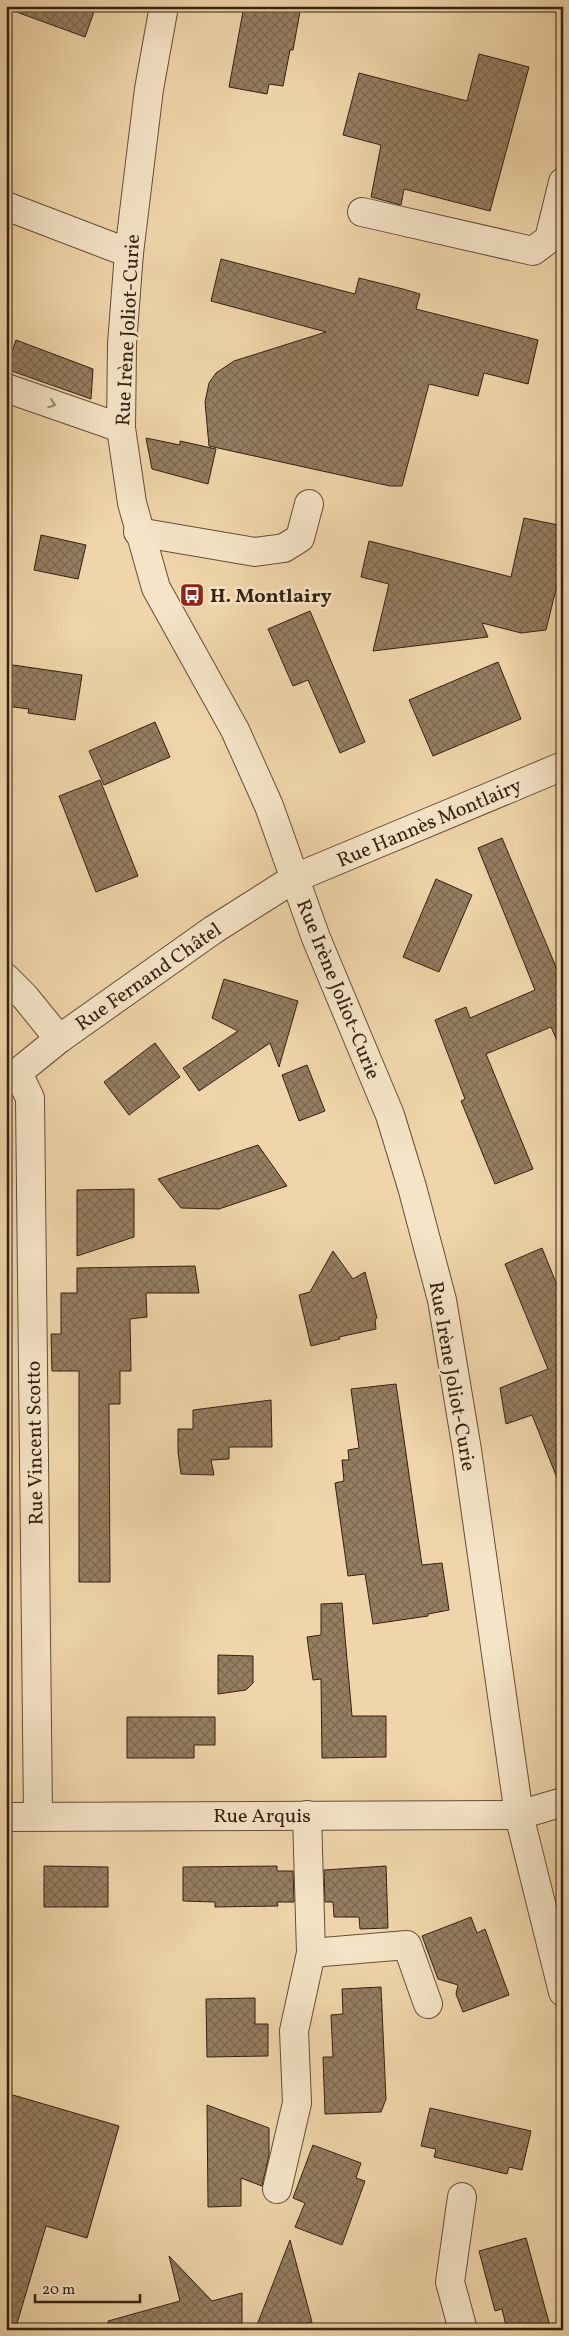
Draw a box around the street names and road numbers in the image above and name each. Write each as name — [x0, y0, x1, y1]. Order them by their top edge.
street label: Rue Irène Joliot-Curie — [110, 233, 148, 427]
street label: Rue Hannès Montlairy — [333, 772, 527, 875]
street label: Rue Irène Joliot-Curie — [288, 895, 386, 1084]
street label: Rue Fernand Châtel — [70, 917, 228, 1039]
street label: Rue Irène Joliot-Curie — [421, 1279, 481, 1473]
street label: Rue Vincent Scotto — [21, 1360, 51, 1526]
street label: Rue Arquis — [213, 1803, 311, 1831]

